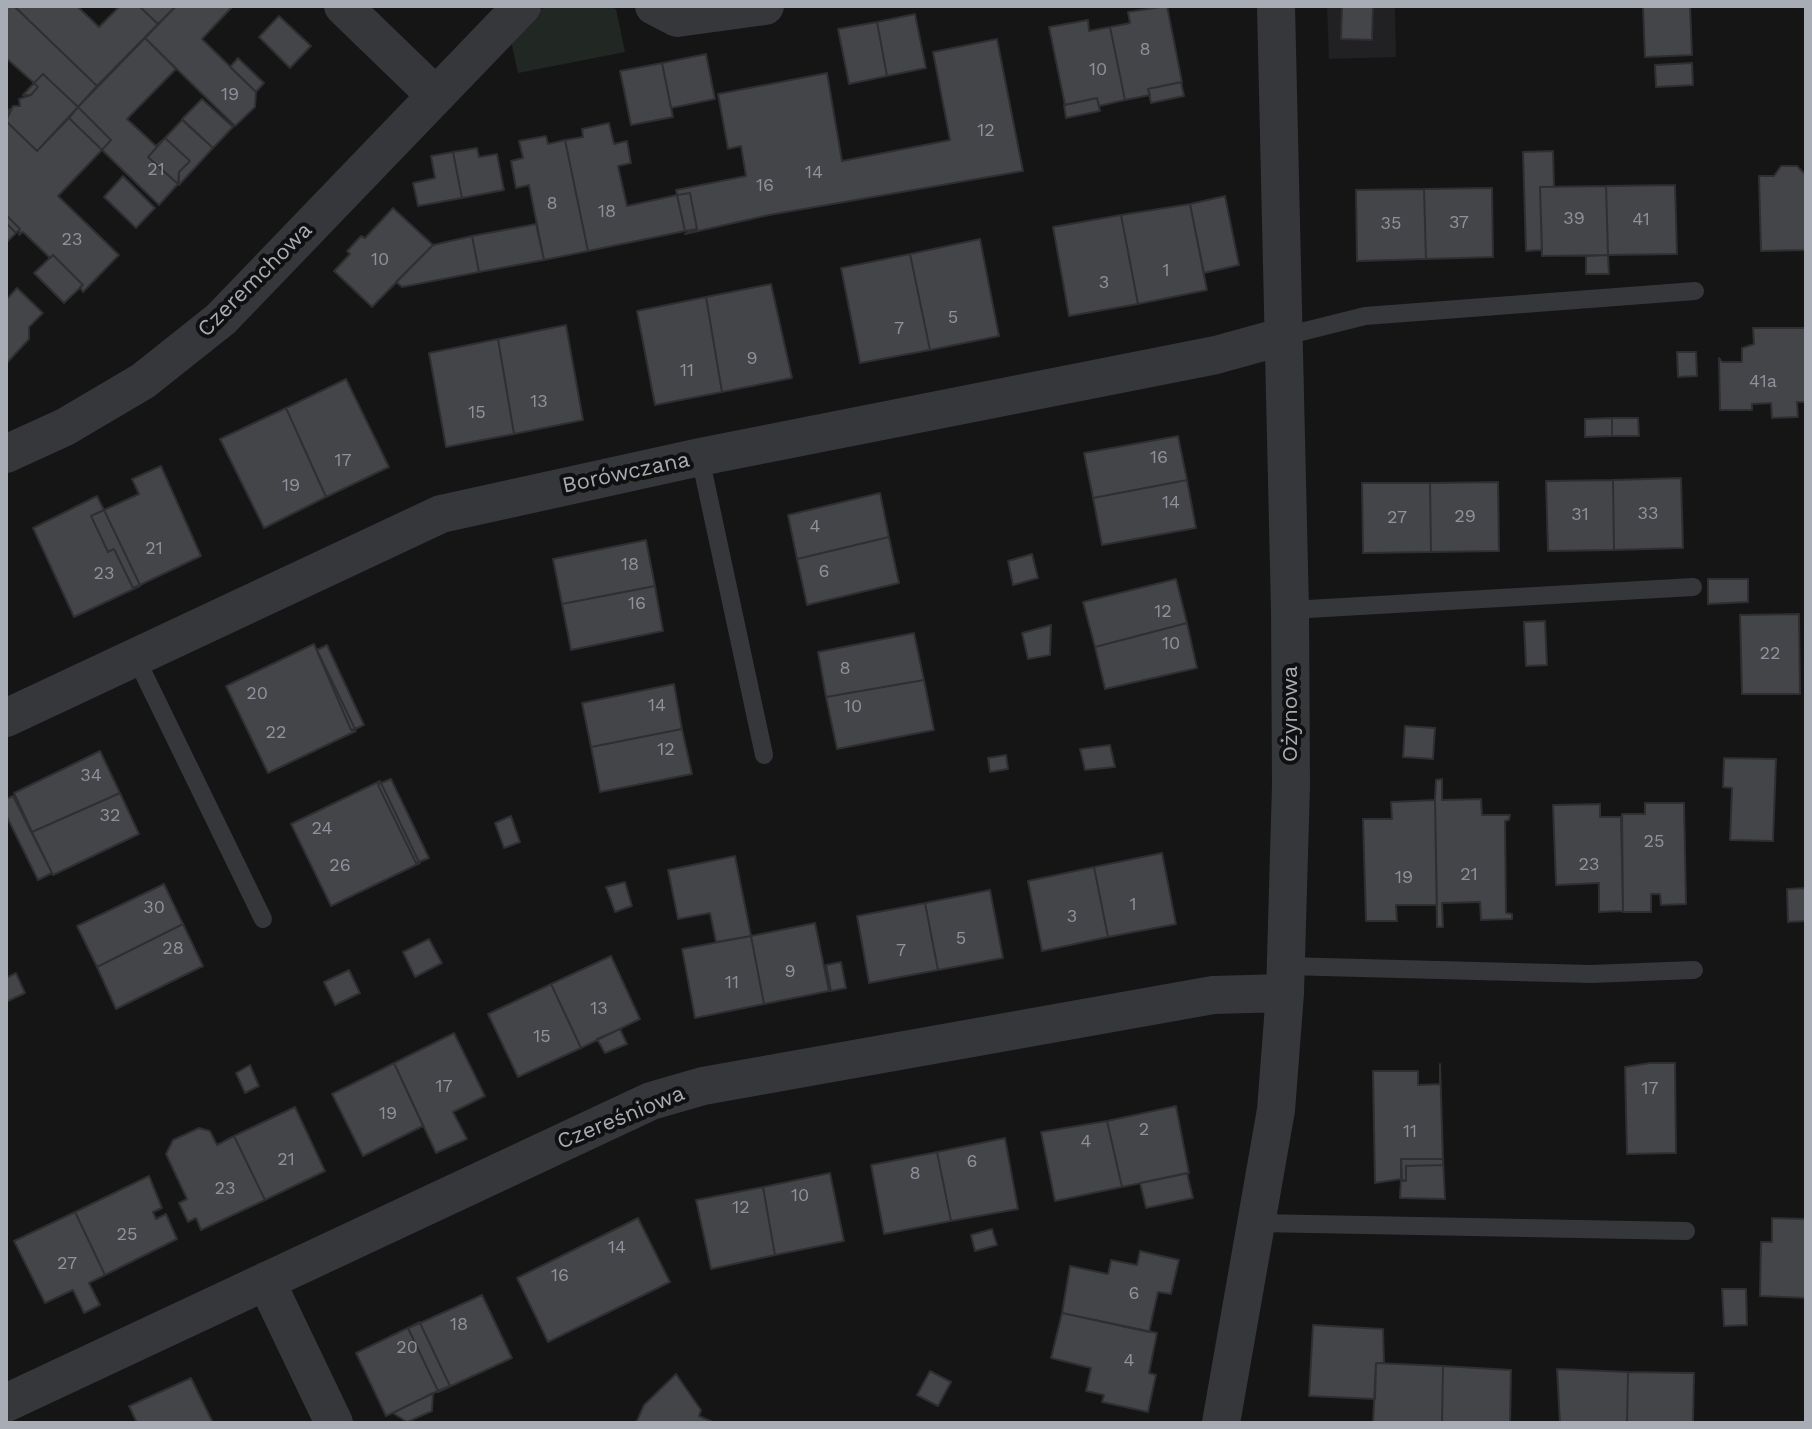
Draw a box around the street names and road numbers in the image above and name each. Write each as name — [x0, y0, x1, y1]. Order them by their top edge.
street label: Czeremchowa — [192, 217, 318, 343]
street label: Borówczana — [560, 447, 692, 499]
street label: Ożynowa — [1278, 666, 1304, 762]
street label: Czereśniowa — [553, 1080, 689, 1156]

